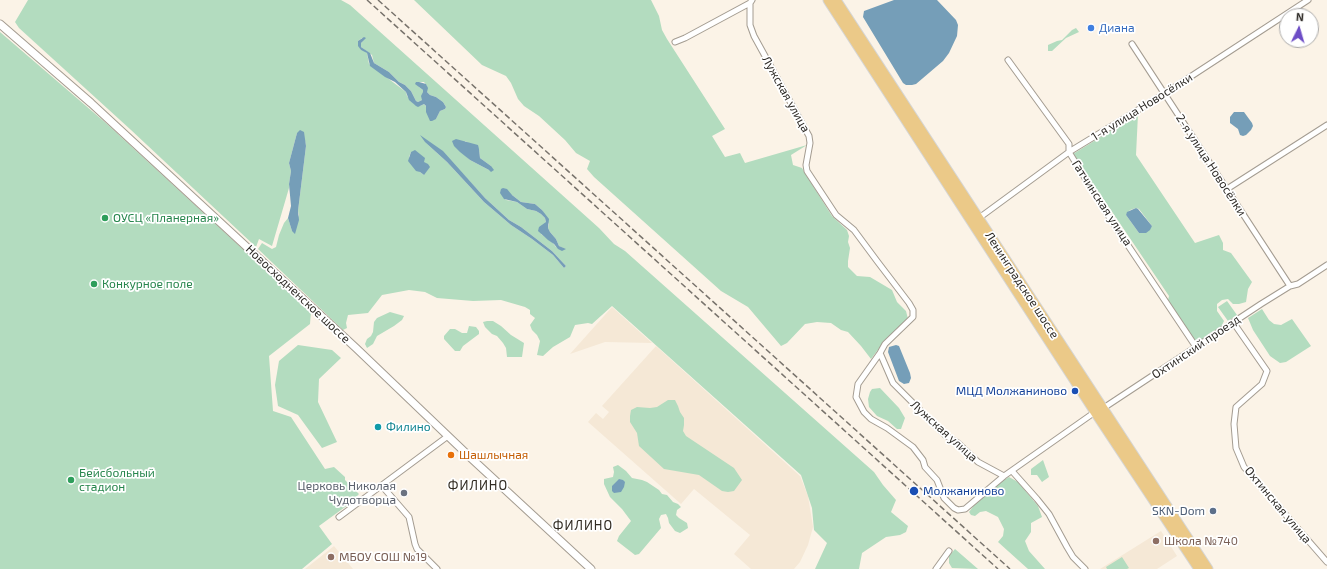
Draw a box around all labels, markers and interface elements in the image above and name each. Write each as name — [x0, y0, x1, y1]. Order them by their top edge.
north arrow — [1279, 8, 1319, 48]
text: N — [1295, 10, 1305, 23]
place label: Диана — [1099, 21, 1135, 35]
marker: Диана — [1086, 23, 1096, 33]
street label: Лужская улица — [759, 53, 813, 135]
street label: 1-я улица Новосёлки — [1089, 70, 1195, 144]
street label: 2-я улица Новосёлки — [1173, 111, 1249, 219]
street label: Гатчинская улица — [1069, 157, 1135, 249]
place label: ОУСЦ «Планерная» — [113, 211, 219, 225]
marker: ОУСЦ «Планерная» — [100, 213, 110, 223]
street label: Ленинградское шоссе — [982, 229, 1062, 341]
street label: Новосходненское шоссе — [243, 242, 353, 346]
place label: Конкурное поле — [102, 277, 193, 291]
marker: Конкурное поле — [89, 279, 99, 289]
street label: Охтинский проезд — [1149, 312, 1243, 382]
place label: МЦД Молжаниново — [956, 384, 1067, 398]
marker: МЦД Молжаниново — [1070, 386, 1080, 396]
street label: Лужская улица — [907, 397, 981, 465]
place label: Филино — [386, 420, 431, 434]
marker: Филино — [373, 422, 383, 432]
place label: Шашлычная — [459, 448, 528, 462]
marker: Шашлычная — [446, 450, 456, 460]
street label: Охтинская улица — [1242, 464, 1314, 546]
place label: Бейсбольный стадион — [79, 466, 155, 494]
marker: Бейсбольный стадион — [66, 475, 76, 485]
district label: ФИЛИНО — [448, 478, 508, 494]
place label: Церковь Николая Чудотворца — [297, 479, 396, 507]
place label: Молжаниново — [923, 484, 1004, 498]
marker: Молжаниново — [908, 485, 920, 497]
marker: Церковь Николая Чудотворца — [399, 488, 409, 498]
place label: SKN-Dom — [1152, 504, 1205, 518]
marker: SKN-Dom — [1208, 506, 1218, 516]
district label: ФИЛИНО — [553, 518, 613, 534]
place label: Школа №740 — [1164, 534, 1238, 548]
marker: Школа №740 — [1151, 536, 1161, 546]
place label: МБОУ СОШ №19 — [339, 550, 427, 564]
marker: МБОУ СОШ №19 — [326, 552, 336, 562]

